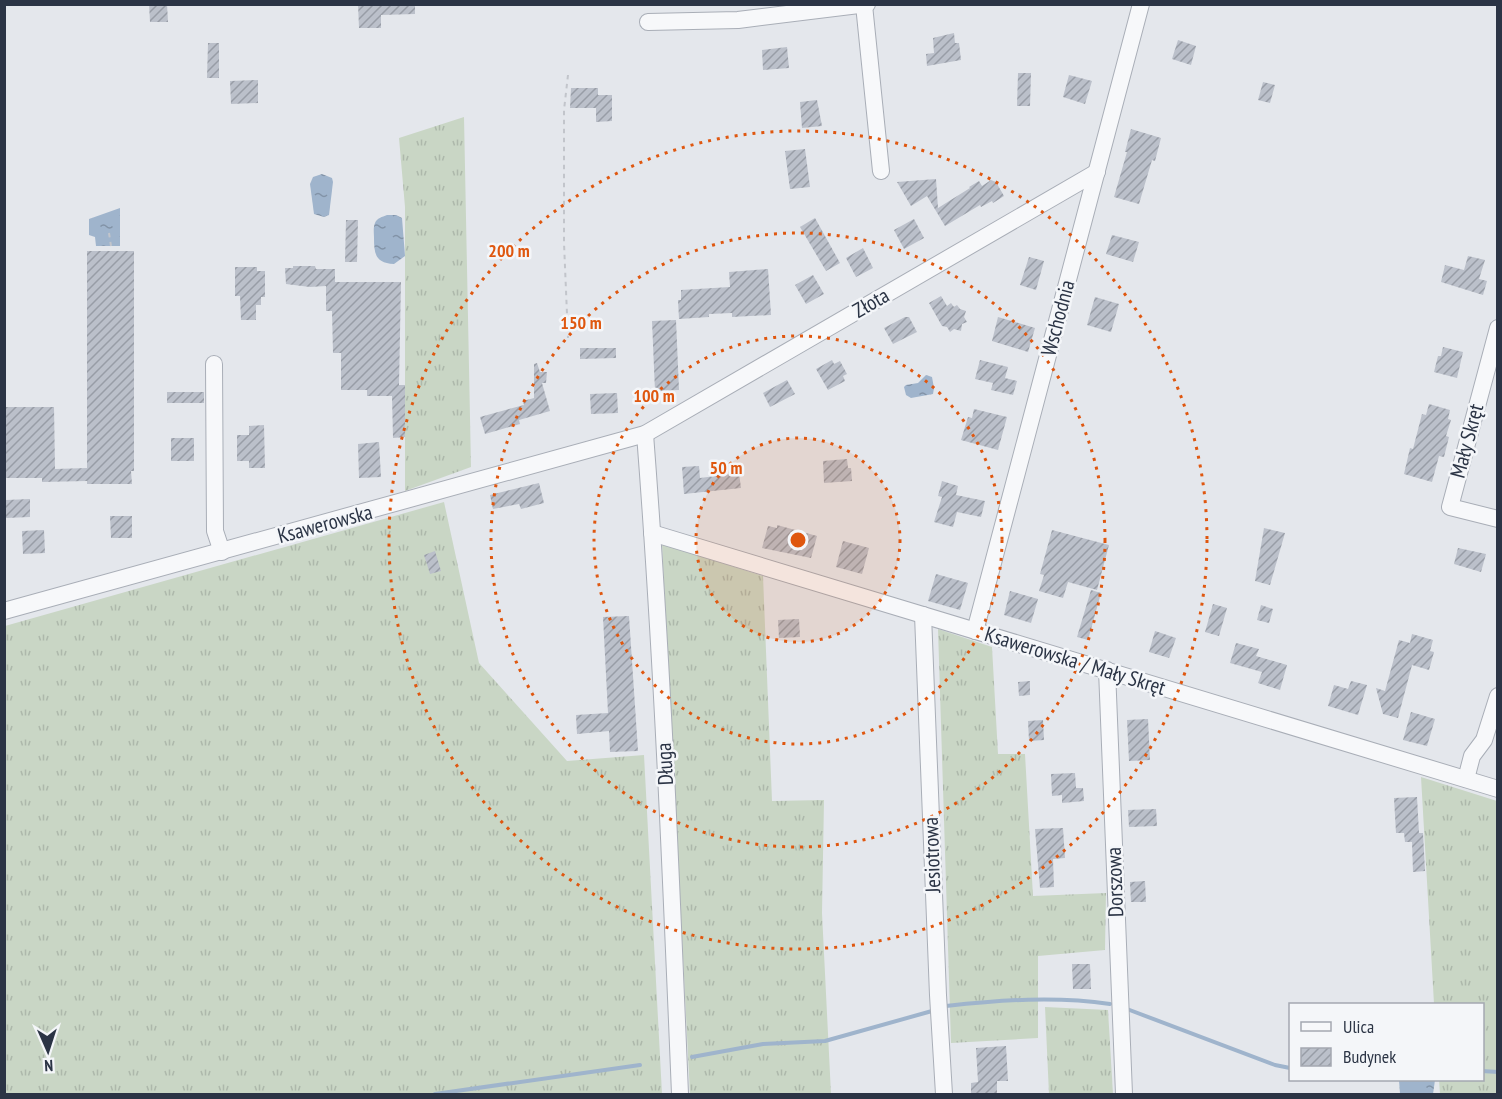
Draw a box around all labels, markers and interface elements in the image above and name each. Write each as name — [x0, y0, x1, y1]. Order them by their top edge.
text: 200 m — [488, 239, 530, 262]
street label: Wschodnia — [1034, 277, 1081, 359]
street label: Złota — [848, 282, 894, 324]
text: 150 m — [560, 311, 602, 334]
text: 100 m — [633, 384, 675, 407]
street label: Mały Skręt — [1444, 401, 1489, 481]
text: 50 m — [710, 456, 742, 479]
street label: Ksawerowska — [275, 498, 375, 549]
centre of rings — [788, 530, 808, 550]
street label: Ksawerowska / Mały Skręt — [981, 620, 1169, 701]
street label: Długa — [650, 742, 679, 786]
street label: Jesiotrowa — [917, 817, 946, 894]
street label: Dorszowa — [1100, 847, 1129, 917]
legend — [1289, 1003, 1484, 1081]
text: Ulica — [1343, 1015, 1374, 1038]
north arrow — [18, 1021, 78, 1081]
text: Budynek — [1343, 1045, 1396, 1068]
text: N — [44, 1056, 54, 1076]

